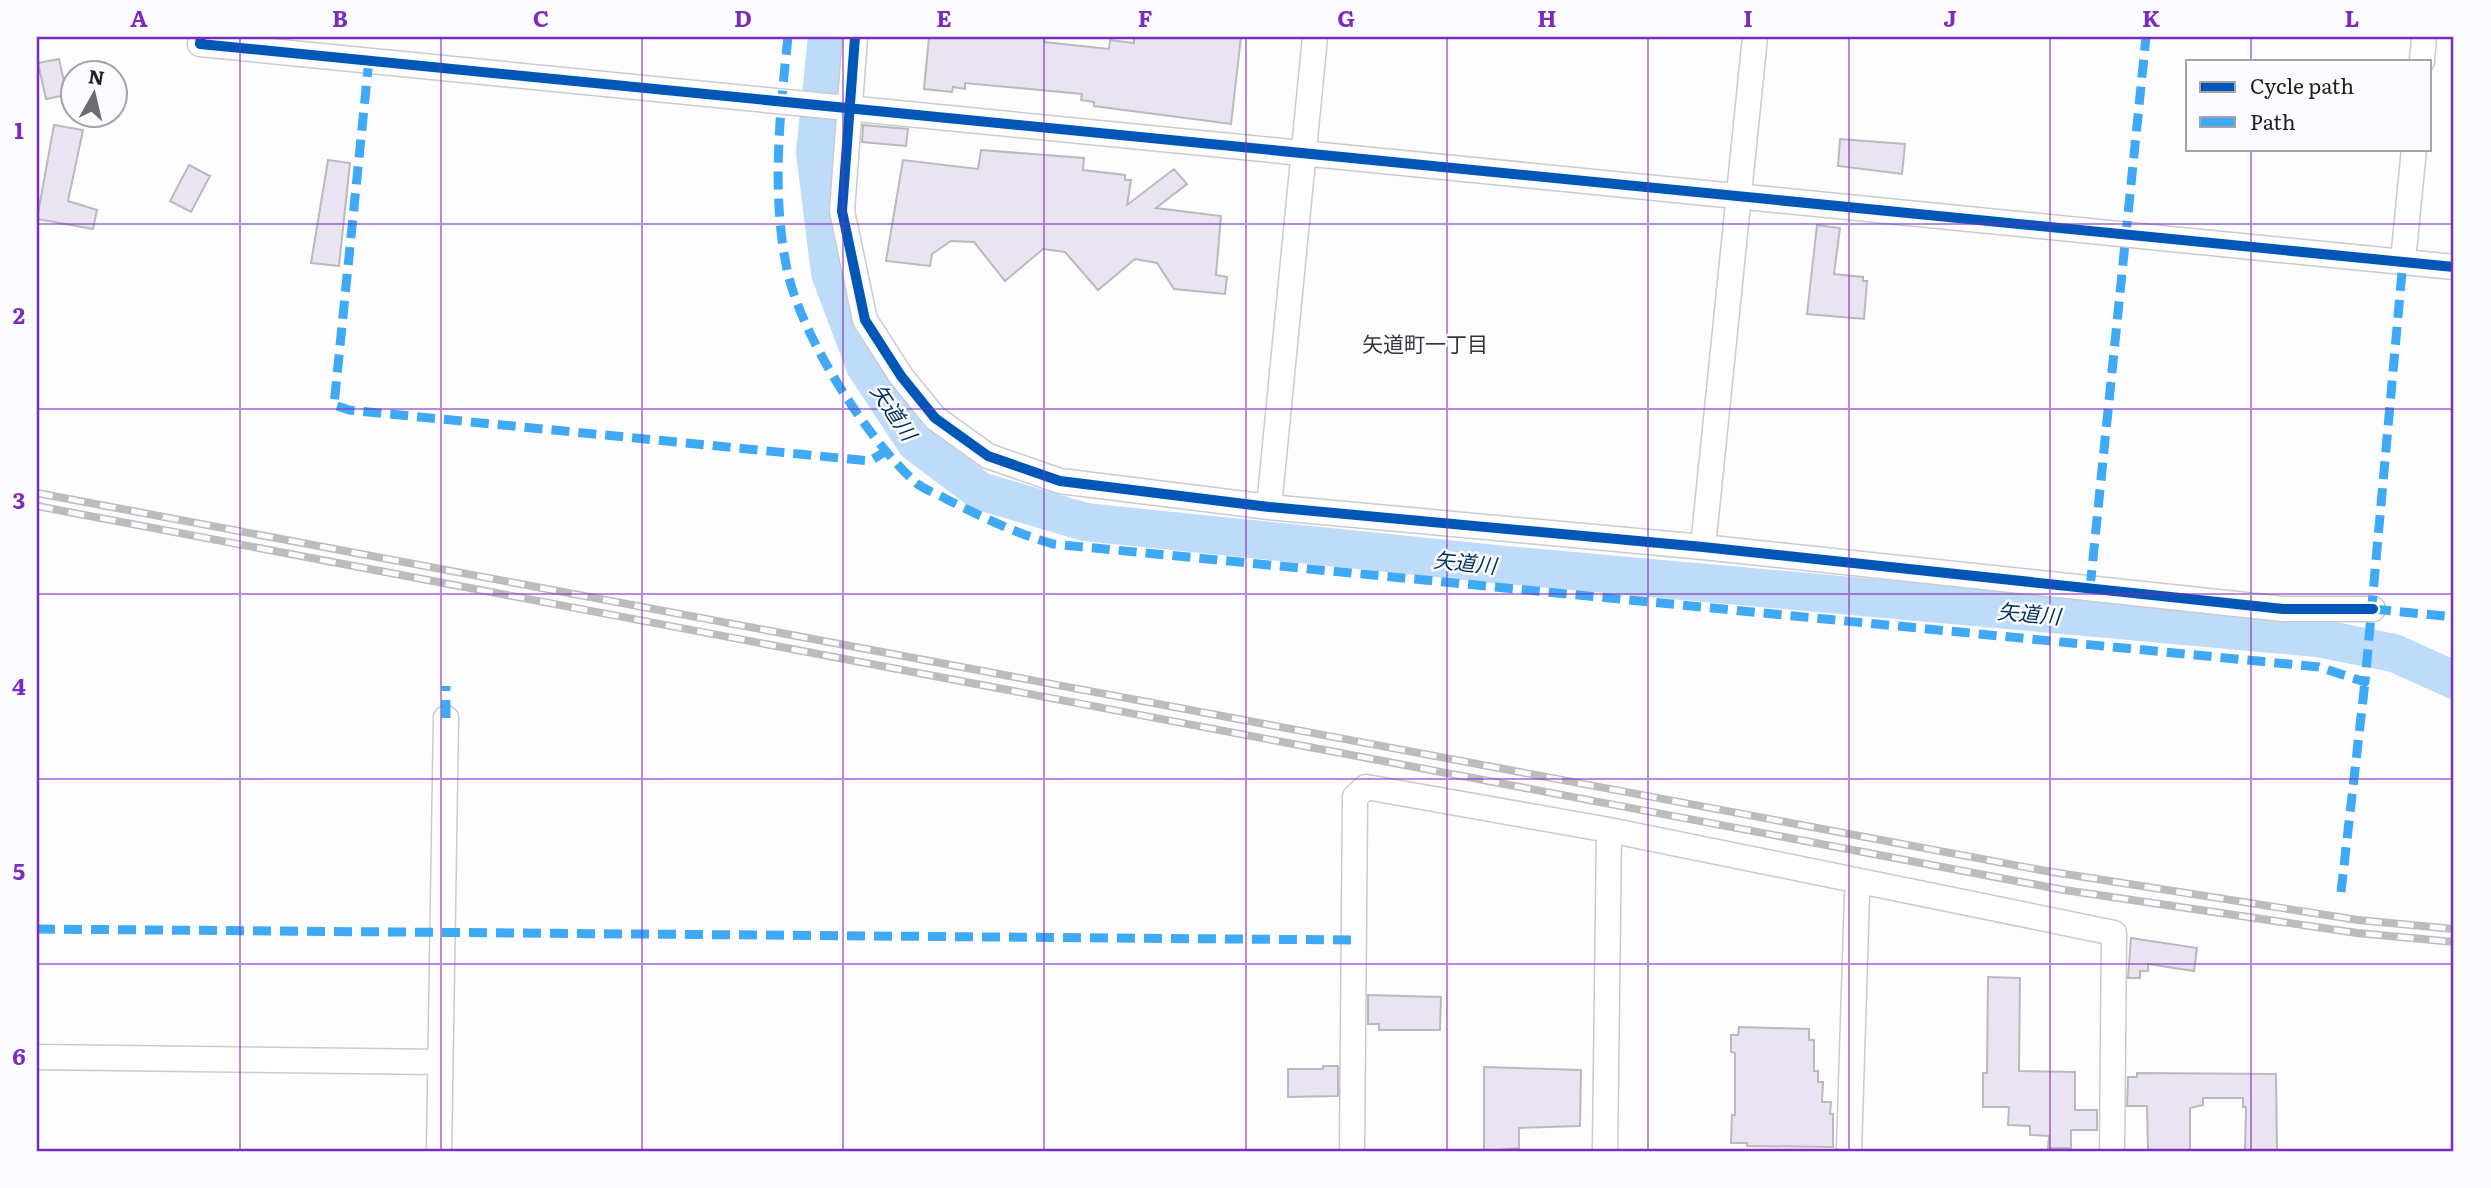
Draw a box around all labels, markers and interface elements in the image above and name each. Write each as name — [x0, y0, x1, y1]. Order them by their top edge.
text: A — [130, 0, 148, 34]
text: B — [332, 0, 348, 34]
text: C — [533, 0, 549, 34]
text: D — [734, 0, 752, 34]
text: E — [936, 0, 952, 34]
text: F — [1138, 0, 1153, 34]
text: G — [1337, 0, 1355, 34]
text: H — [1537, 0, 1557, 34]
text: I — [1743, 0, 1753, 34]
text: J — [1943, 0, 1957, 34]
text: K — [2142, 0, 2160, 34]
text: L — [2345, 0, 2359, 34]
north arrow — [60, 60, 130, 130]
legend — [2186, 60, 2432, 150]
text: N — [87, 61, 106, 91]
text: Cycle path — [2250, 69, 2354, 100]
text: Path — [2250, 105, 2296, 136]
text: 1 — [14, 112, 24, 146]
text: 2 — [13, 297, 25, 331]
district label: 矢道町一丁目 — [1362, 327, 1488, 358]
water label: 矢道川 — [865, 376, 927, 447]
text: 3 — [13, 482, 25, 516]
water label: 矢道川 — [1432, 542, 1500, 580]
water label: 矢道川 — [1996, 594, 2064, 630]
text: 4 — [12, 668, 26, 702]
text: 5 — [13, 853, 25, 887]
text: 6 — [12, 1038, 26, 1072]

